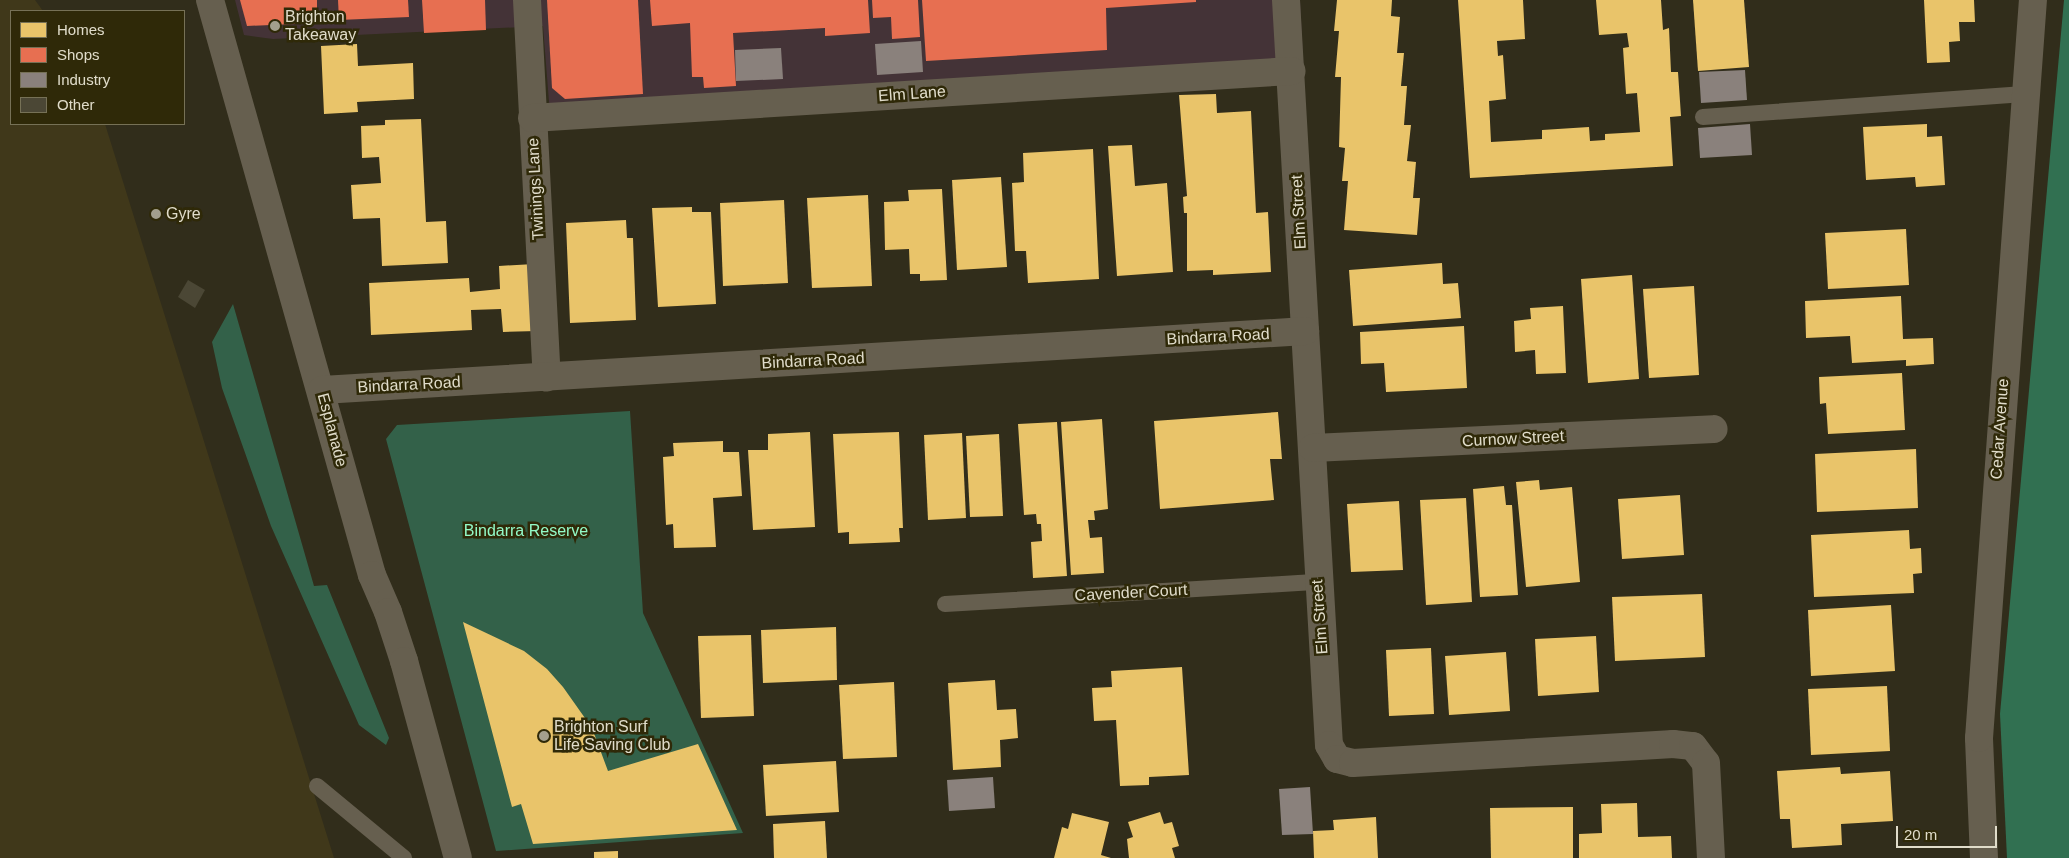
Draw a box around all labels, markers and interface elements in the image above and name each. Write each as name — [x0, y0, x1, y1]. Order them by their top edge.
place label: Brighton Takeaway — [285, 7, 356, 45]
legend — [10, 10, 185, 125]
marker: Brighton Takeaway — [269, 20, 281, 32]
text: Homes — [57, 21, 105, 38]
text: Shops — [57, 46, 100, 63]
text: Industry — [57, 71, 110, 88]
street label: Elm Lane — [878, 82, 946, 106]
text: Other — [57, 96, 95, 113]
street label: Twinings Lane — [524, 137, 548, 241]
street label: Elm Street — [1287, 174, 1311, 250]
place label: Gyre — [166, 204, 201, 224]
marker: Gyre — [150, 208, 162, 220]
street label: Bindarra Road — [1166, 325, 1270, 349]
street label: Bindarra Road — [761, 349, 865, 373]
street label: Bindarra Road — [357, 373, 461, 397]
street label: Cedar Avenue — [1987, 377, 2013, 481]
street label: Esplanade — [313, 391, 351, 469]
street label: Curnow Street — [1461, 427, 1565, 451]
park label: Bindarra Reserve — [464, 521, 588, 541]
street label: Elm Street — [1308, 579, 1332, 655]
street label: Cavender Court — [1074, 580, 1188, 606]
place label: Brighton Surf Life Saving Club — [554, 717, 671, 755]
marker: Brighton Surf Life Saving Club — [538, 730, 550, 742]
scale bar — [1899, 816, 2000, 848]
text: 20 m — [1904, 826, 1937, 843]

